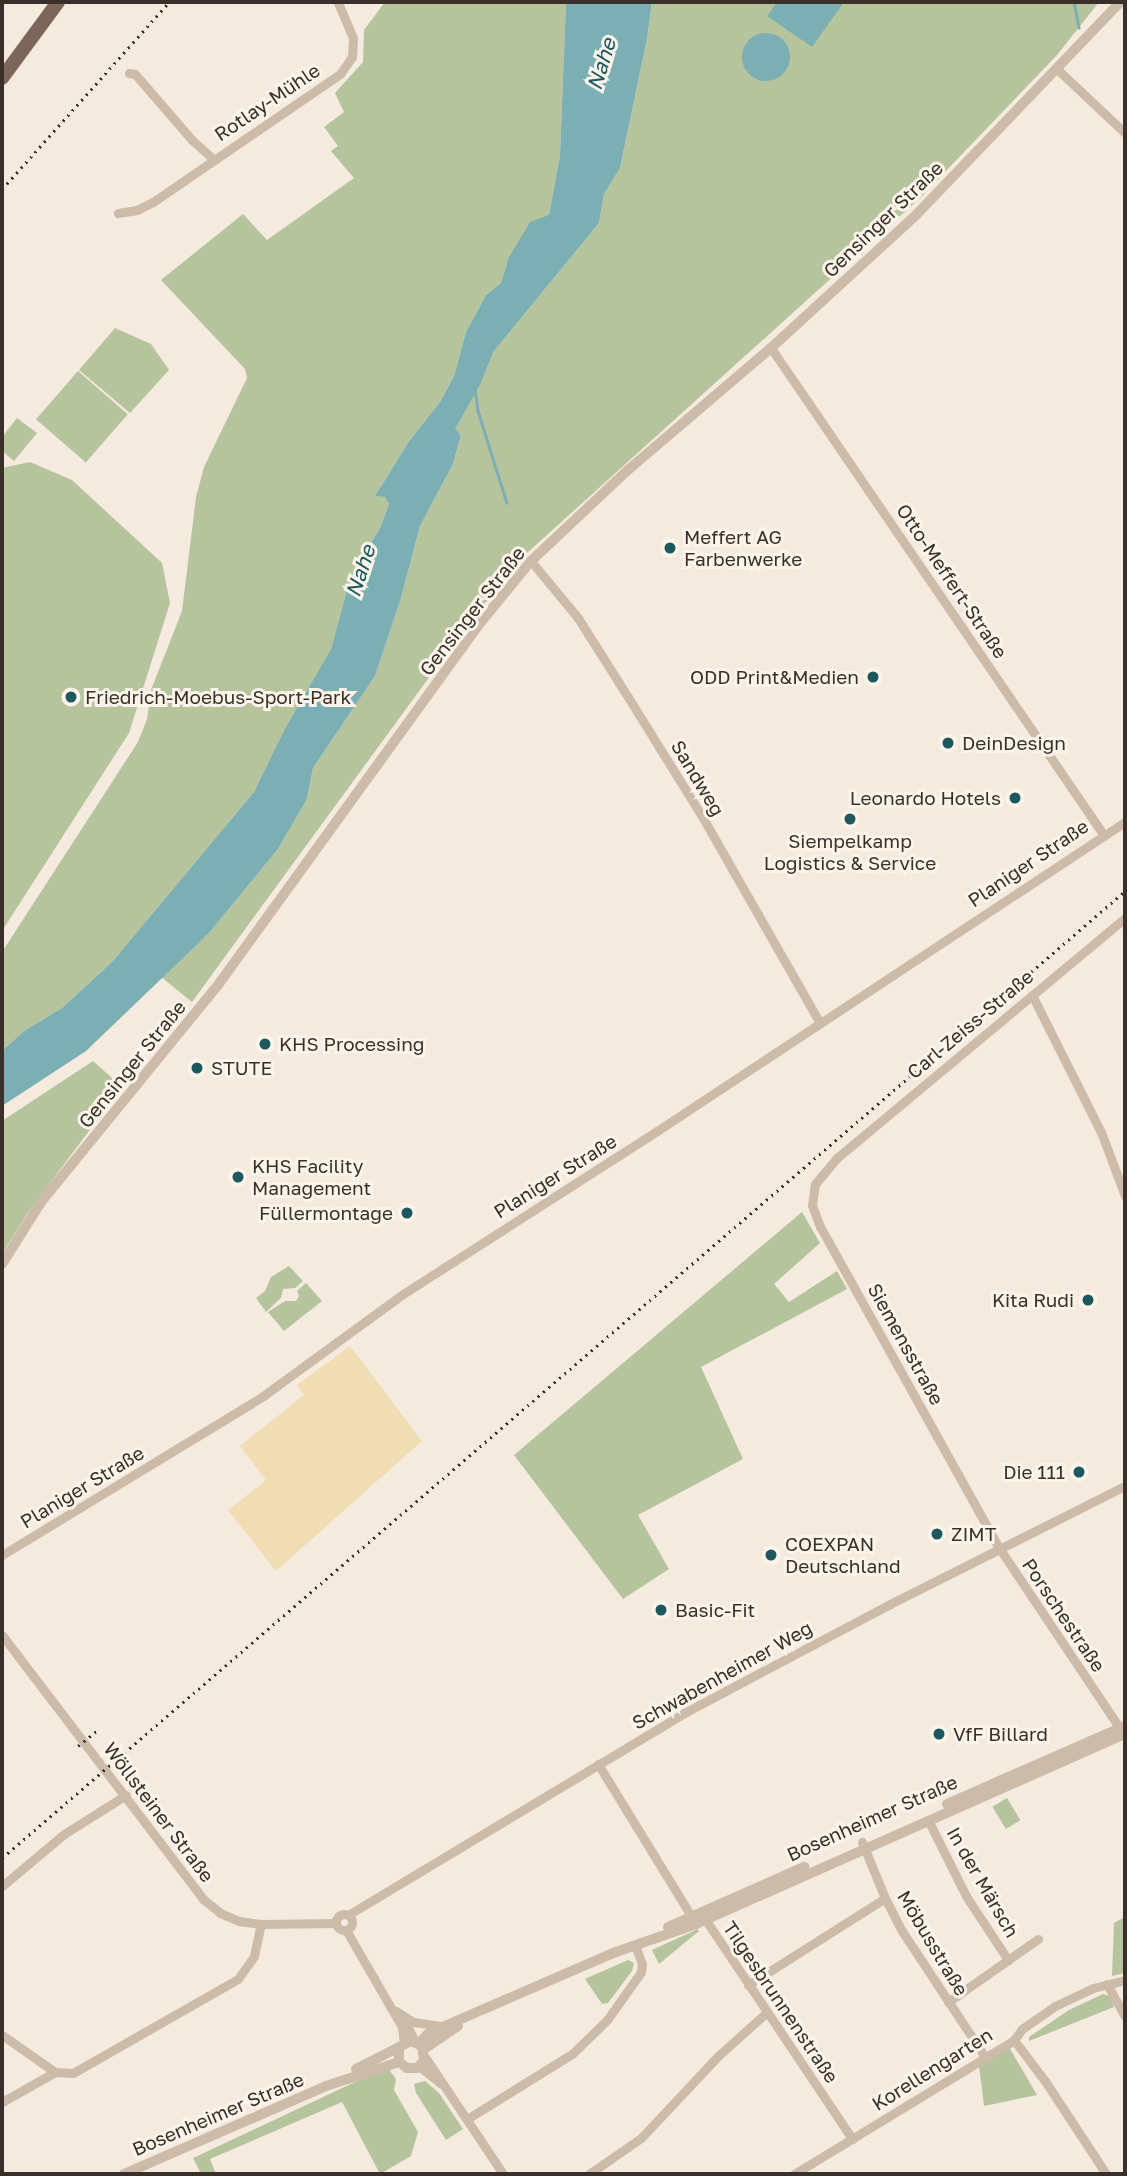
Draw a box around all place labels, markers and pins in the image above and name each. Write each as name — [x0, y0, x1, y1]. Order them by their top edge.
place label: Meffert AG Farbenwerke — [684, 526, 802, 570]
marker: Meffert AG Farbenwerke — [662, 540, 678, 556]
place label: ODD Print&Medien — [690, 666, 859, 688]
marker: ODD Print&Medien — [865, 669, 881, 685]
place label: Friedrich-Moebus-Sport-Park — [85, 686, 351, 708]
marker: Friedrich-Moebus-Sport-Park — [63, 689, 79, 705]
place label: DeinDesign — [962, 732, 1066, 754]
marker: DeinDesign — [940, 735, 956, 751]
place label: Leonardo Hotels — [850, 787, 1001, 809]
marker: Leonardo Hotels — [1007, 790, 1023, 806]
marker: Siempelkamp Logistics & Service — [842, 811, 858, 827]
place label: Siempelkamp Logistics & Service — [764, 830, 936, 874]
place label: KHS Processing — [279, 1033, 425, 1055]
marker: KHS Processing — [257, 1036, 273, 1052]
place label: STUTE — [211, 1057, 272, 1079]
marker: STUTE — [189, 1060, 205, 1076]
place label: KHS Facility Management — [252, 1155, 371, 1199]
marker: KHS Facility Management — [230, 1169, 246, 1185]
place label: Füllermontage — [259, 1202, 393, 1224]
marker: Füllermontage — [399, 1205, 415, 1221]
place label: Kita Rudi — [992, 1289, 1074, 1311]
marker: Kita Rudi — [1080, 1292, 1096, 1308]
place label: Die 111 — [1003, 1461, 1065, 1483]
marker: Die 111 — [1071, 1464, 1087, 1480]
place label: ZIMT — [951, 1523, 996, 1545]
marker: ZIMT — [929, 1526, 945, 1542]
place label: COEXPAN Deutschland — [785, 1533, 901, 1577]
marker: COEXPAN Deutschland — [763, 1547, 779, 1563]
place label: Basic-Fit — [675, 1599, 755, 1621]
marker: Basic-Fit — [653, 1602, 669, 1618]
place label: VfF Billard — [953, 1723, 1048, 1745]
marker: VfF Billard — [931, 1726, 947, 1742]

